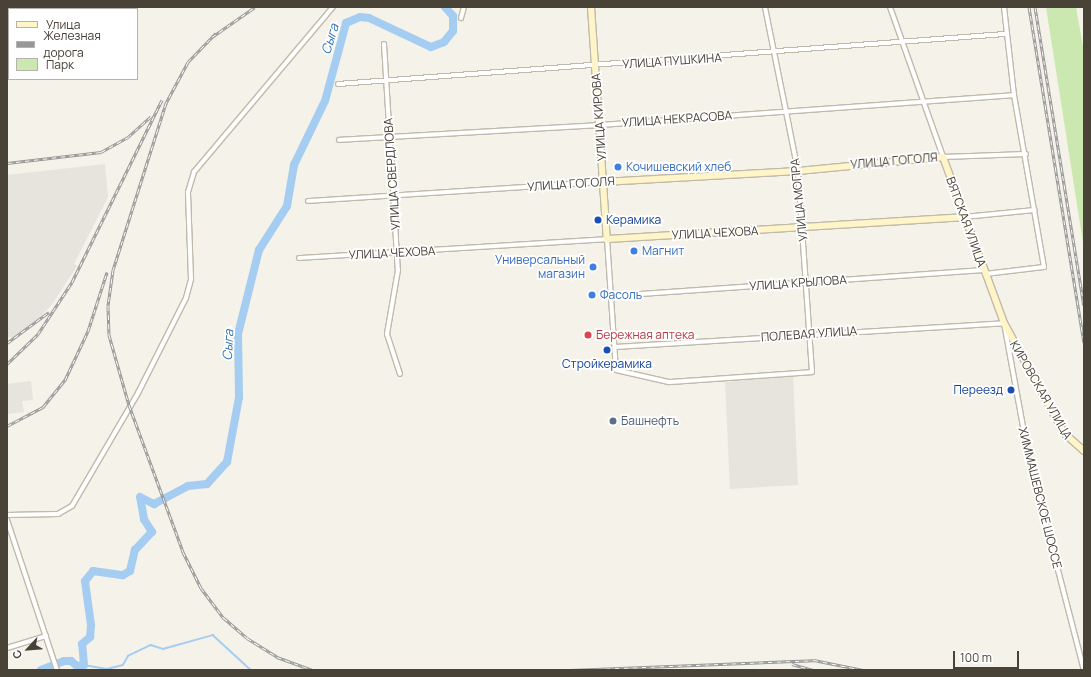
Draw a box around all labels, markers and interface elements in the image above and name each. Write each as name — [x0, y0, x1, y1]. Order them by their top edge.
legend — [8, 8, 138, 80]
text: Улица — [46, 16, 80, 33]
water label: Сыга — [318, 22, 342, 56]
text: Железная дорога — [43, 27, 101, 61]
street label: УЛИЦА ПУШКИНА — [622, 50, 722, 72]
text: Парк — [46, 56, 74, 73]
street label: УЛИЦА КИРОВА — [589, 73, 609, 161]
street label: УЛИЦА НЕКРАСОВА — [621, 108, 733, 130]
street label: УЛИЦА СВЕРДЛОВА — [381, 117, 403, 231]
street label: УЛИЦА ГОГОЛЯ — [850, 150, 938, 172]
street label: УЛИЦА МОПРА — [787, 158, 811, 242]
place label: Кочишевский хлеб — [626, 160, 731, 174]
marker: Кочишевский хлеб — [613, 162, 623, 172]
street label: УЛИЦА ГОГОЛЯ — [527, 174, 615, 194]
street label: ВЯТСКАЯ УЛИЦА — [943, 175, 989, 269]
place label: Керамика — [606, 213, 661, 227]
marker: Керамика — [593, 215, 603, 225]
street label: УЛИЦА ЧЕХОВА — [671, 224, 759, 242]
street label: УЛИЦА ЧЕХОВА — [348, 244, 436, 262]
place label: Магнит — [642, 244, 684, 258]
marker: Магнит — [629, 246, 639, 256]
place label: Универсальный магазин — [495, 253, 585, 281]
marker: Универсальный магазин — [588, 262, 598, 272]
street label: УЛИЦА КРЫЛОВА — [749, 272, 847, 294]
place label: Фасоль — [600, 288, 642, 302]
marker: Фасоль — [587, 290, 597, 300]
street label: ПОЛЕВАЯ УЛИЦА — [760, 323, 858, 345]
place label: Бережная аптека — [596, 328, 695, 342]
water label: Сыга — [219, 329, 237, 361]
marker: Бережная аптека — [583, 330, 593, 340]
street label: КИРОВСКАЯ УЛИЦА — [1007, 338, 1075, 442]
marker: Стройкерамика — [602, 345, 612, 355]
place label: Стройкерамика — [562, 357, 652, 371]
place label: Переезд — [954, 383, 1003, 397]
marker: Переезд — [1006, 385, 1016, 395]
place label: Башнефть — [621, 414, 679, 428]
marker: Башнефть — [608, 416, 618, 426]
street label: ХИММАШЕВСКОЕ ШОССЕ — [1015, 426, 1065, 570]
north arrow — [8, 629, 48, 669]
scale bar — [955, 643, 1021, 669]
text: С — [8, 648, 25, 661]
text: 100 m — [960, 649, 992, 666]

